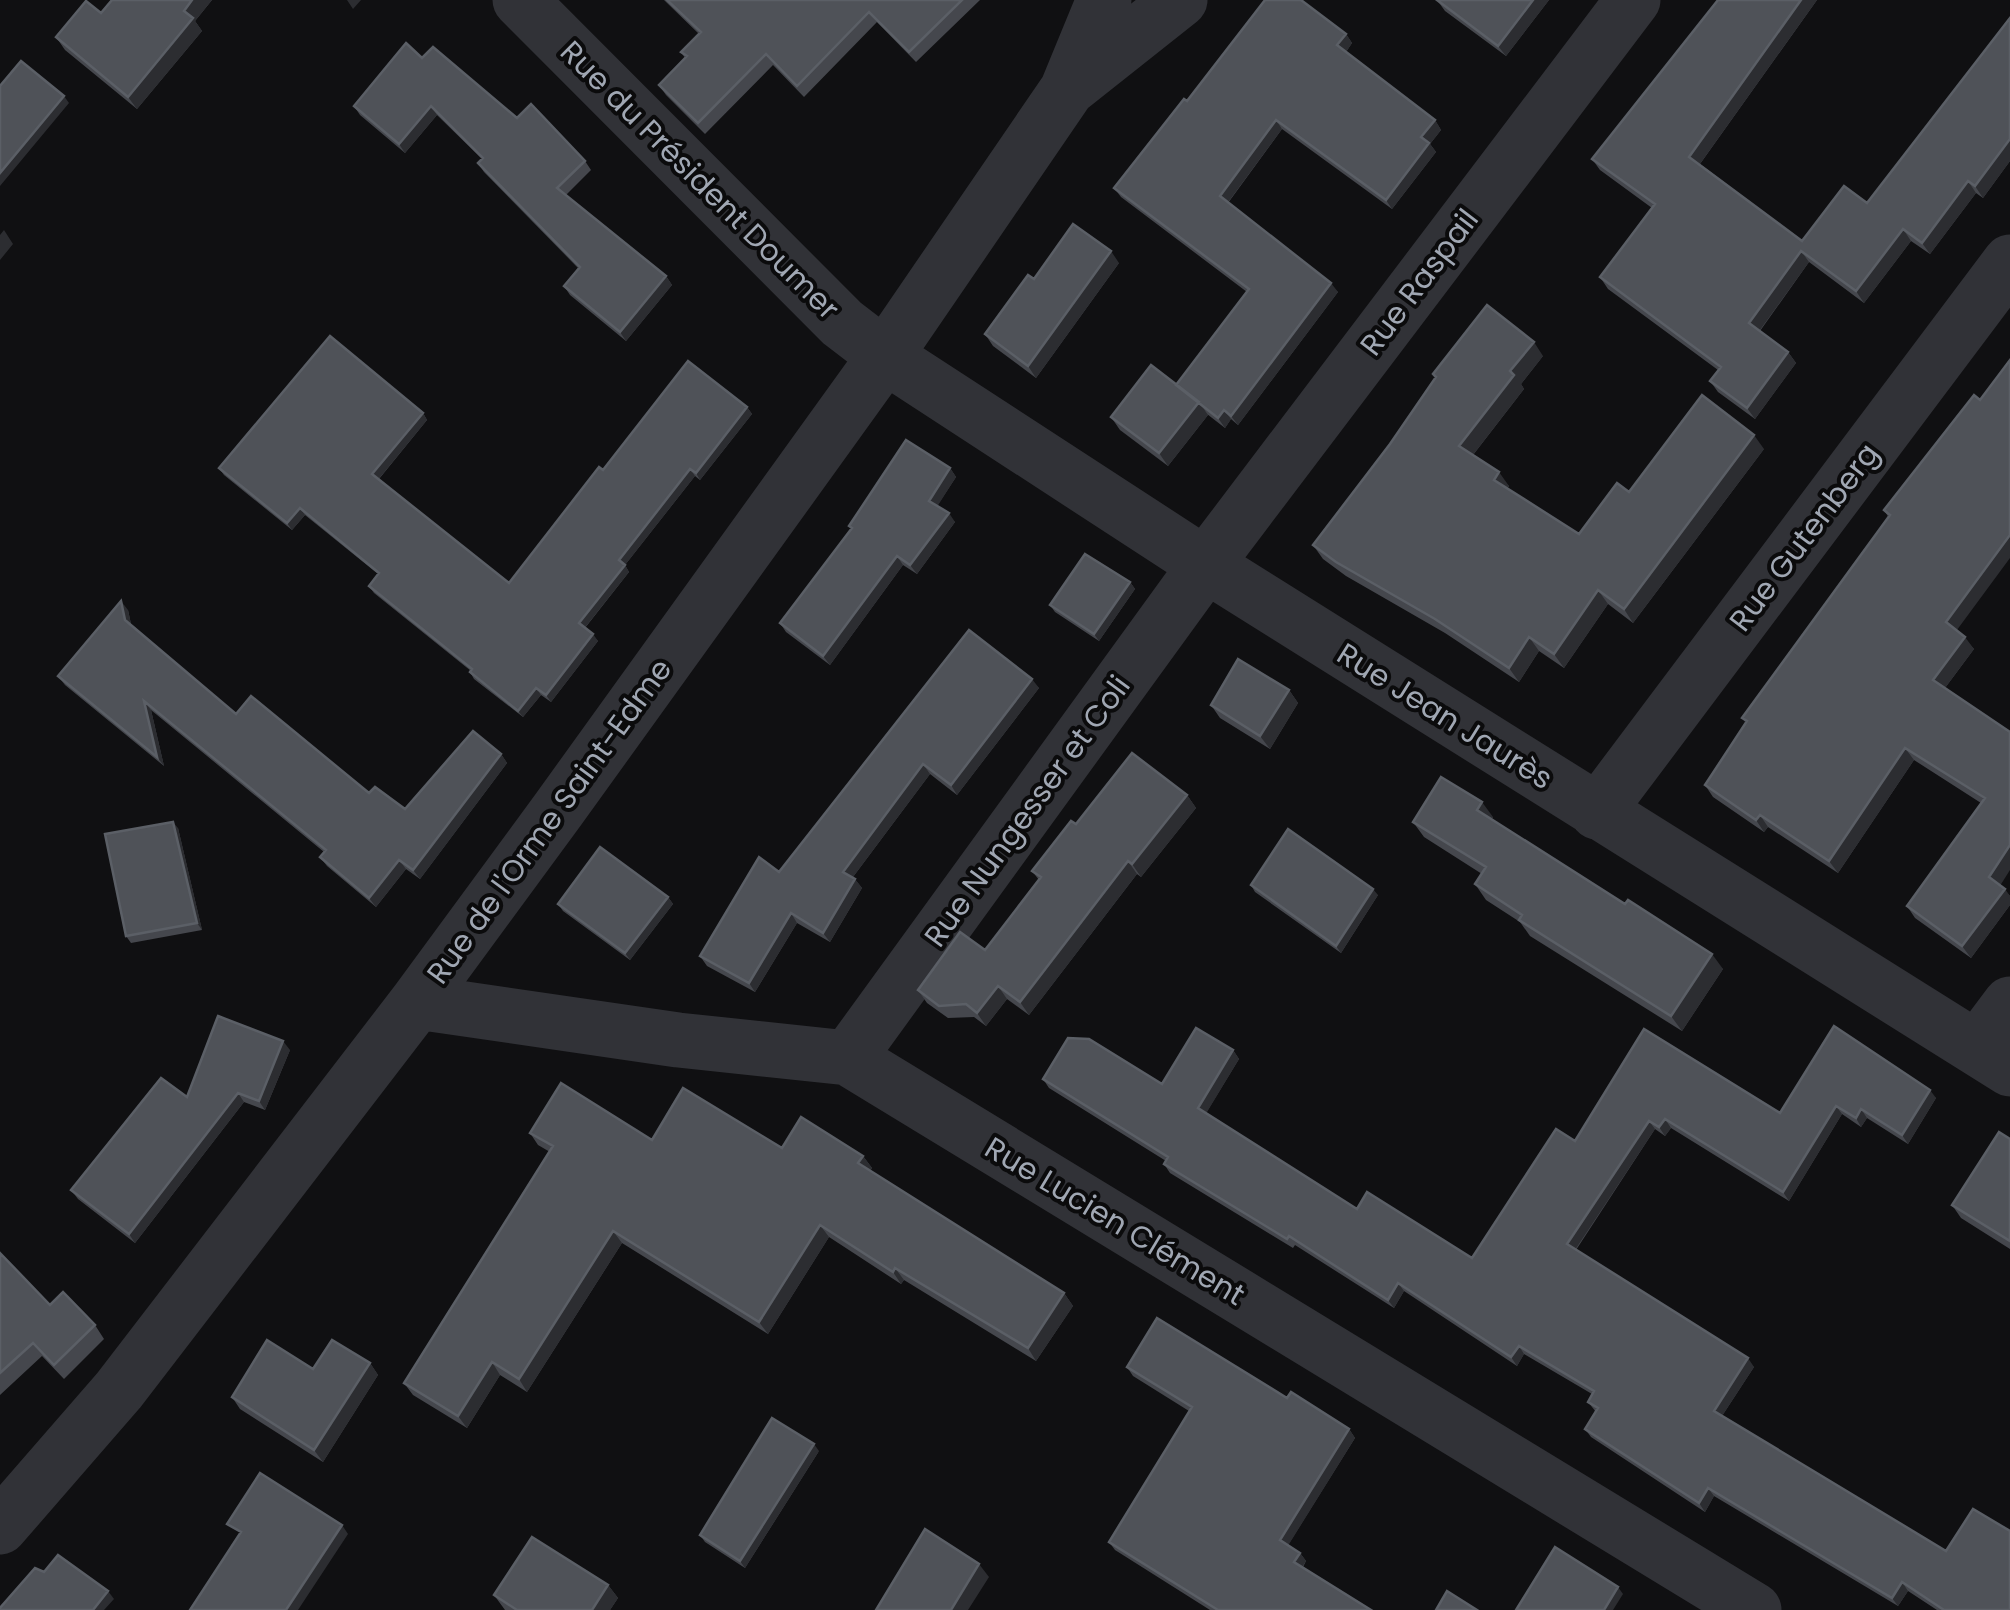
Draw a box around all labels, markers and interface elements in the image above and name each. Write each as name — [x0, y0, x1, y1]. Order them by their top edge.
street label: Rue du Président Doumer — [551, 31, 849, 329]
street label: Rue Raspail — [1350, 200, 1488, 364]
street label: Rue Gutenberg — [1719, 434, 1889, 640]
street label: Rue Jean Jaurès — [1329, 632, 1561, 800]
street label: Rue de l'Orme Saint-Edme — [416, 650, 682, 992]
street label: Rue Nungesser et Coli — [914, 666, 1140, 956]
street label: Rue Lucien Clément — [977, 1126, 1253, 1316]

